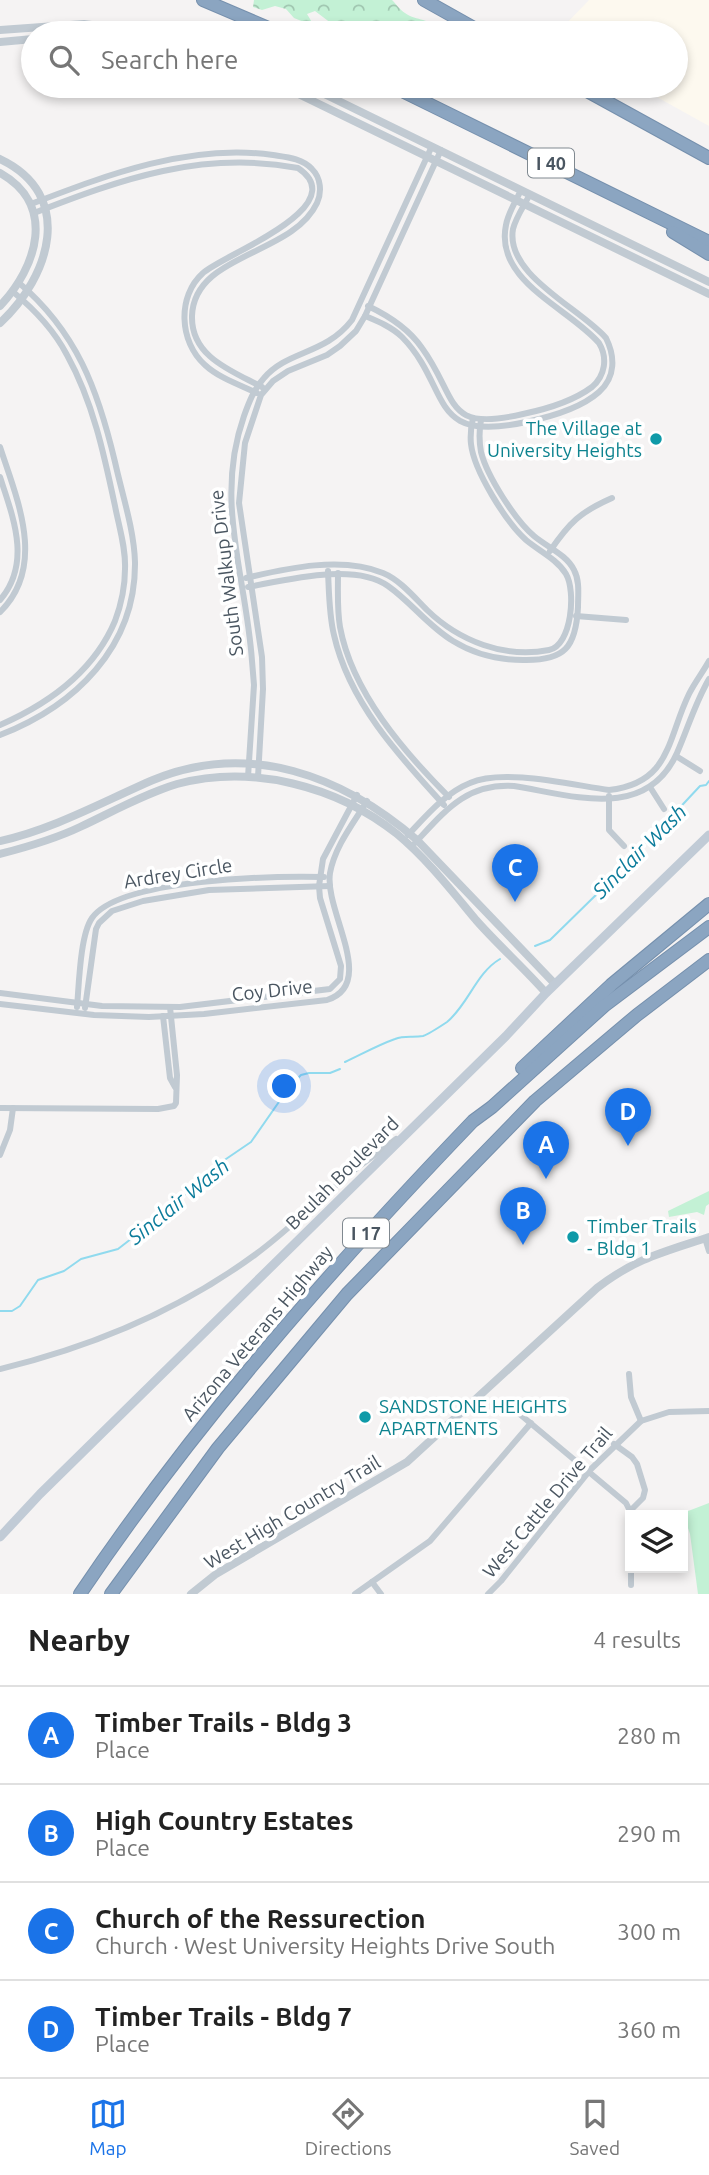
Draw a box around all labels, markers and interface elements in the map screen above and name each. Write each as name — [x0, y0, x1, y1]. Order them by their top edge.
search box — [21, 21, 688, 98]
icon: search — [45, 41, 83, 79]
text: Search here — [101, 45, 238, 74]
road number: I 40 — [528, 148, 574, 178]
place label: The Village at University Heights — [487, 417, 643, 461]
marker: The Village at University Heights — [648, 431, 664, 447]
street label: South Walkup Drive — [205, 489, 247, 657]
water label: Sinclair Wash — [586, 799, 691, 904]
pin: C — [492, 844, 538, 902]
street label: Ardrey Circle — [122, 854, 234, 892]
street label: Coy Drive — [231, 975, 313, 1005]
your location — [267, 1069, 301, 1103]
pin: D — [605, 1088, 651, 1146]
street label: Beulah Boulevard — [281, 1112, 403, 1234]
pin: A — [523, 1121, 569, 1179]
water label: Sinclair Wash — [122, 1153, 233, 1250]
pin: B — [500, 1187, 546, 1245]
place label: Timber Trails - Bldg 1 — [587, 1215, 697, 1259]
road number: I 17 — [343, 1218, 389, 1248]
marker: Timber Trails - Bldg 1 — [565, 1229, 581, 1245]
street label: Arizona Veterans Highway — [177, 1241, 337, 1425]
place label: SANDSTONE HEIGHTS APARTMENTS — [379, 1395, 567, 1439]
marker: SANDSTONE HEIGHTS APARTMENTS — [357, 1409, 373, 1425]
street label: West Cattle Drive Trail — [478, 1422, 616, 1582]
street label: West High Country Trail — [200, 1451, 384, 1573]
map controls — [625, 1510, 688, 1573]
button: layers — [625, 1510, 688, 1573]
text: Nearby — [28, 1623, 130, 1657]
text: 4 results — [593, 1627, 681, 1652]
text: Timber Trails - Bldg 3 — [95, 1708, 352, 1737]
text: A — [43, 1723, 59, 1748]
text: 280 m — [617, 1723, 681, 1748]
text: Place — [95, 1737, 150, 1762]
text: High Country Estates — [95, 1806, 354, 1835]
text: B — [43, 1821, 59, 1846]
text: 290 m — [617, 1821, 681, 1846]
text: Place — [95, 1835, 150, 1860]
text: Church of the Ressurection — [95, 1904, 426, 1933]
text: C — [44, 1919, 58, 1944]
text: 300 m — [617, 1919, 681, 1944]
text: Church · West University Heights Drive South — [95, 1933, 555, 1958]
text: Timber Trails - Bldg 7 — [95, 2002, 352, 2031]
text: D — [43, 2017, 59, 2042]
text: 360 m — [617, 2017, 681, 2042]
text: Place — [95, 2031, 150, 2056]
tab: Map — [89, 2095, 127, 2159]
tab: Directions — [305, 2095, 392, 2159]
tab: Saved — [569, 2095, 620, 2159]

